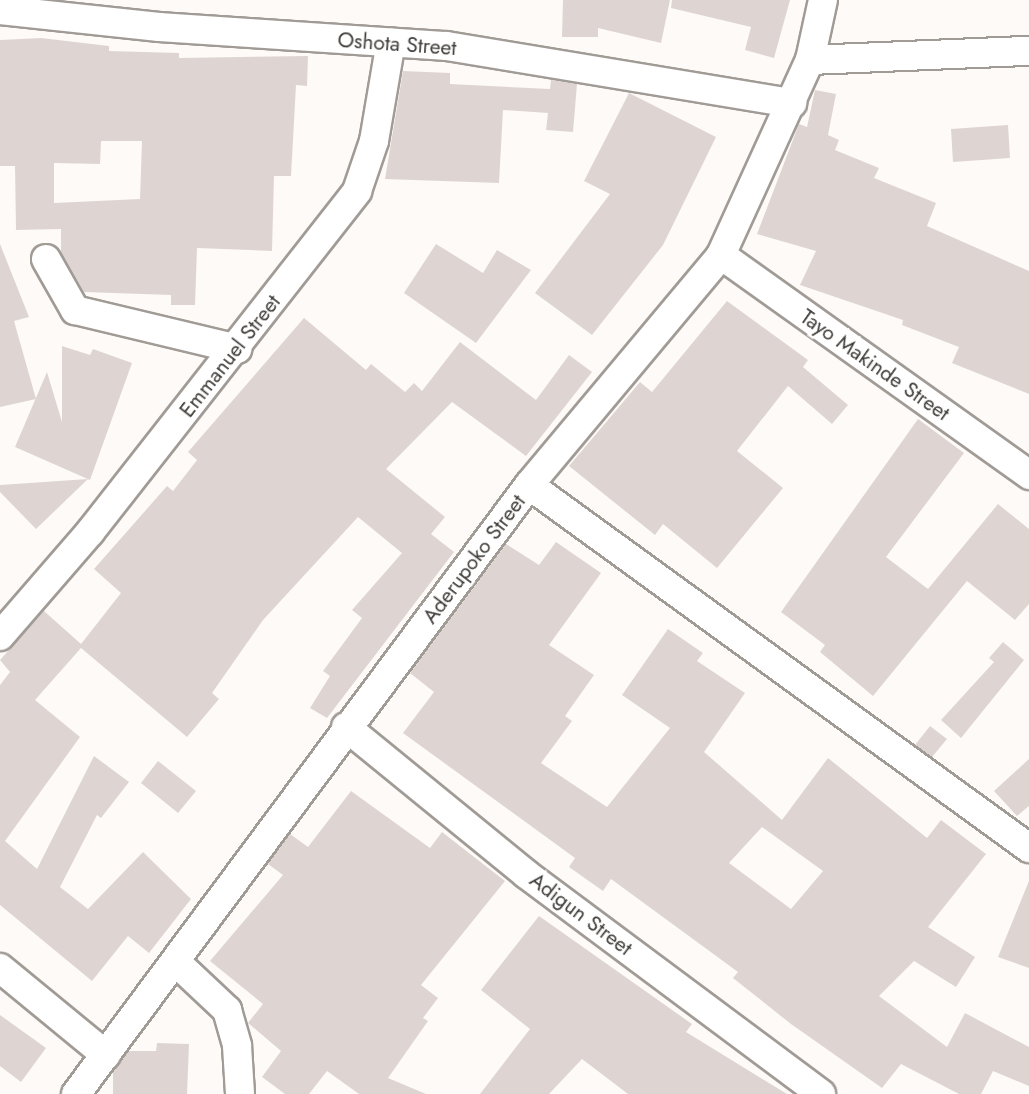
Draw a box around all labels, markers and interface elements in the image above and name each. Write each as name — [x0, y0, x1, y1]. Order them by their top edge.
street label: Oshota Street — [337, 27, 457, 61]
street label: Emmanuel Street — [174, 290, 286, 422]
street label: Tayo Makinde Street — [796, 304, 954, 426]
street label: Aderupoko Street — [417, 489, 531, 629]
street label: Adigun Street — [525, 867, 637, 961]

